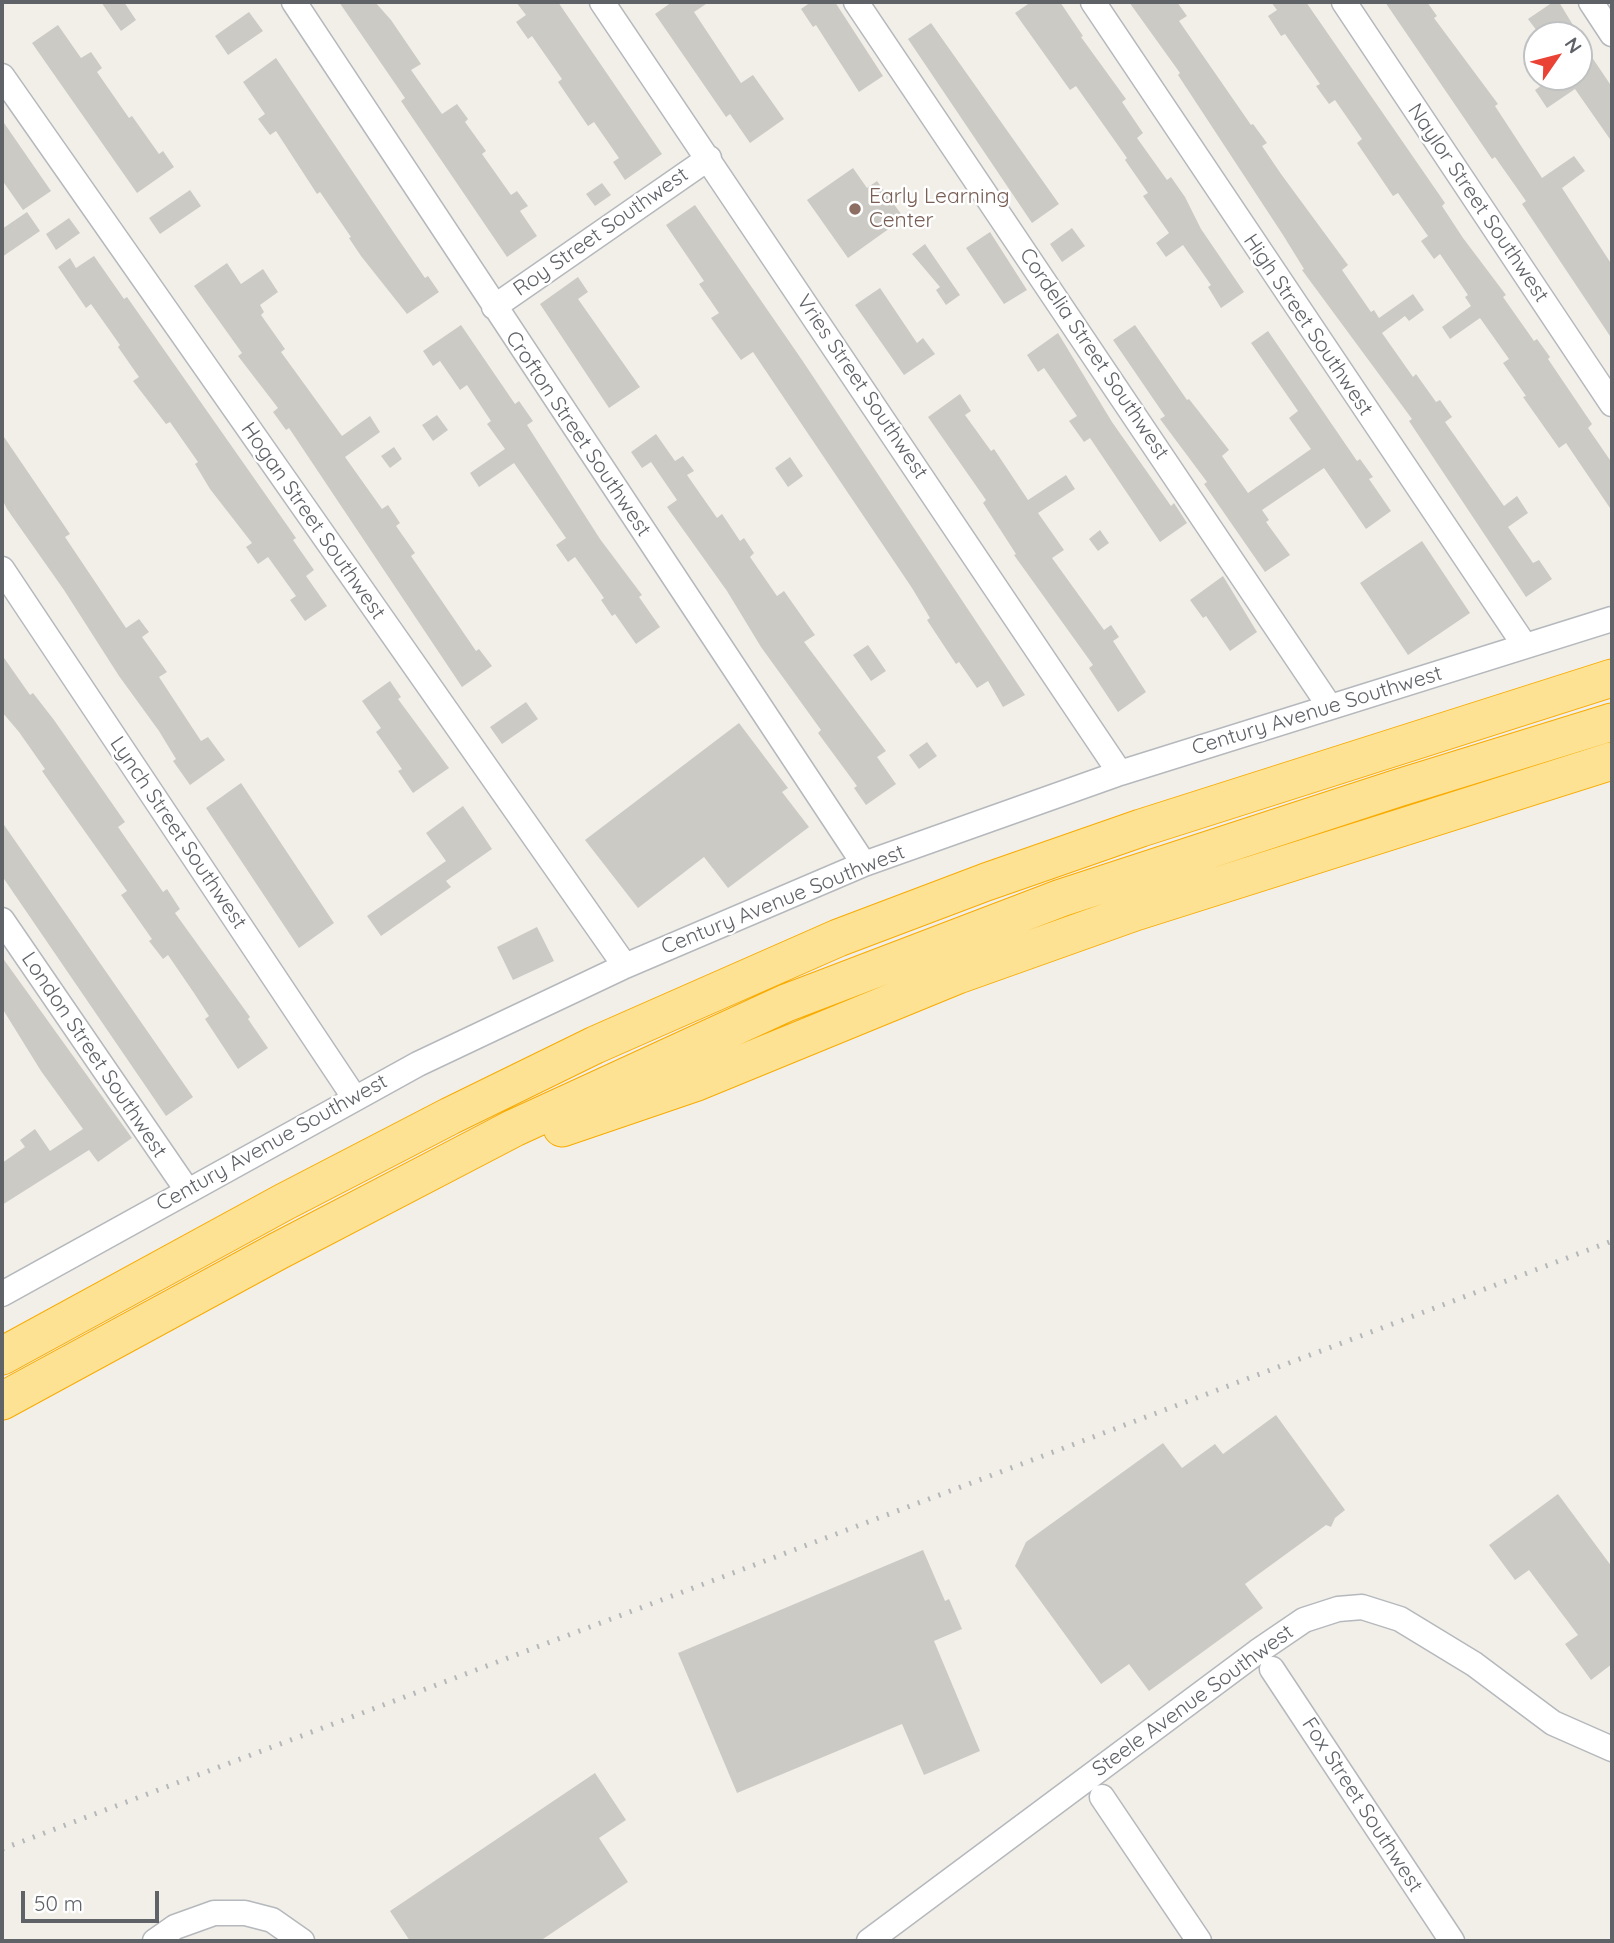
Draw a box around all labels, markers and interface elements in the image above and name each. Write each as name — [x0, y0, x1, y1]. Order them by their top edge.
north arrow — [1523, 21, 1593, 91]
text: N — [1560, 32, 1587, 58]
street label: Naylor Street Southwest — [1402, 99, 1554, 307]
street label: Roy Street Southwest — [509, 162, 693, 302]
place label: Early Learning Center — [869, 184, 1010, 234]
marker: Early Learning Center — [847, 201, 863, 217]
street label: High Street Southwest — [1238, 229, 1378, 421]
street label: Cordelia Street Southwest — [1014, 243, 1174, 465]
street label: Vries Street Southwest — [791, 290, 933, 484]
street label: Crofton Street Southwest — [500, 326, 656, 542]
street label: Hogan Street Southwest — [235, 418, 391, 624]
street label: Century Avenue Southwest — [1189, 661, 1445, 761]
street label: Lynch Street Southwest — [104, 732, 252, 934]
street label: Century Avenue Southwest — [658, 840, 908, 960]
street label: London Street Southwest — [16, 947, 172, 1163]
street label: Century Avenue Southwest — [152, 1069, 392, 1217]
street label: Steele Avenue Southwest — [1088, 1620, 1298, 1782]
street label: Fox Street Southwest — [1296, 1713, 1428, 1897]
scale bar — [24, 1876, 163, 1920]
text: 50 m — [34, 1890, 83, 1916]

